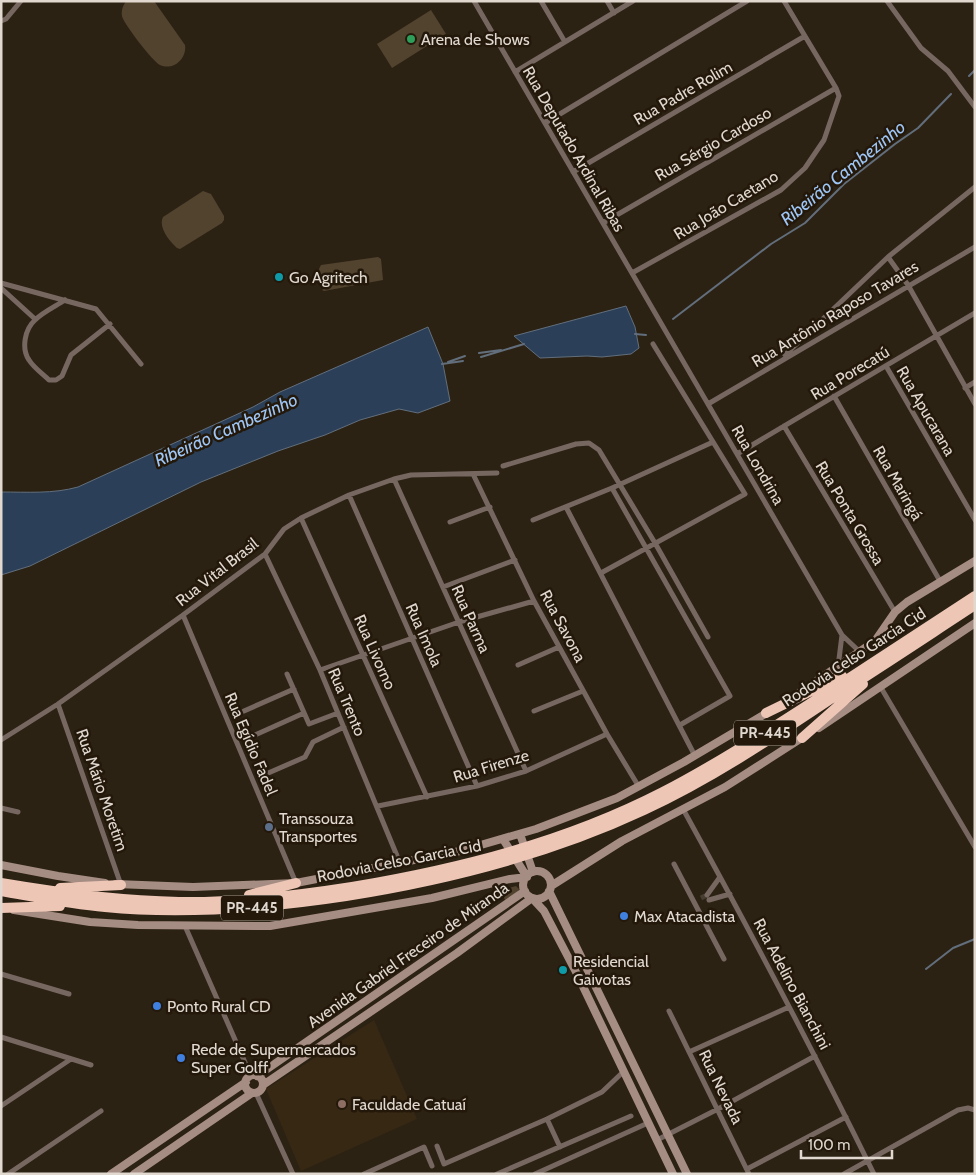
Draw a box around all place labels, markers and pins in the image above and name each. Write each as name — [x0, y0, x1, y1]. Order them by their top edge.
place label: Arena de Shows — [421, 30, 530, 49]
marker: Arena de Shows — [405, 33, 417, 45]
place label: Go Agritech — [289, 268, 368, 287]
marker: Go Agritech — [273, 271, 285, 283]
place label: Transsouza Transportes — [279, 809, 358, 846]
marker: Transsouza Transportes — [263, 821, 275, 833]
place label: Max Atacadista — [634, 907, 735, 926]
marker: Max Atacadista — [618, 910, 630, 922]
place label: Residencial Gaivotas — [573, 952, 649, 989]
marker: Residencial Gaivotas — [557, 964, 569, 976]
place label: Ponto Rural CD — [167, 997, 271, 1016]
marker: Ponto Rural CD — [151, 1000, 163, 1012]
place label: Rede de Supermercados Super Golff — [191, 1040, 356, 1077]
marker: Rede de Supermercados Super Golff — [175, 1052, 187, 1064]
place label: Faculdade Catuaí — [352, 1095, 467, 1114]
marker: Faculdade Catuaí — [336, 1098, 348, 1110]

